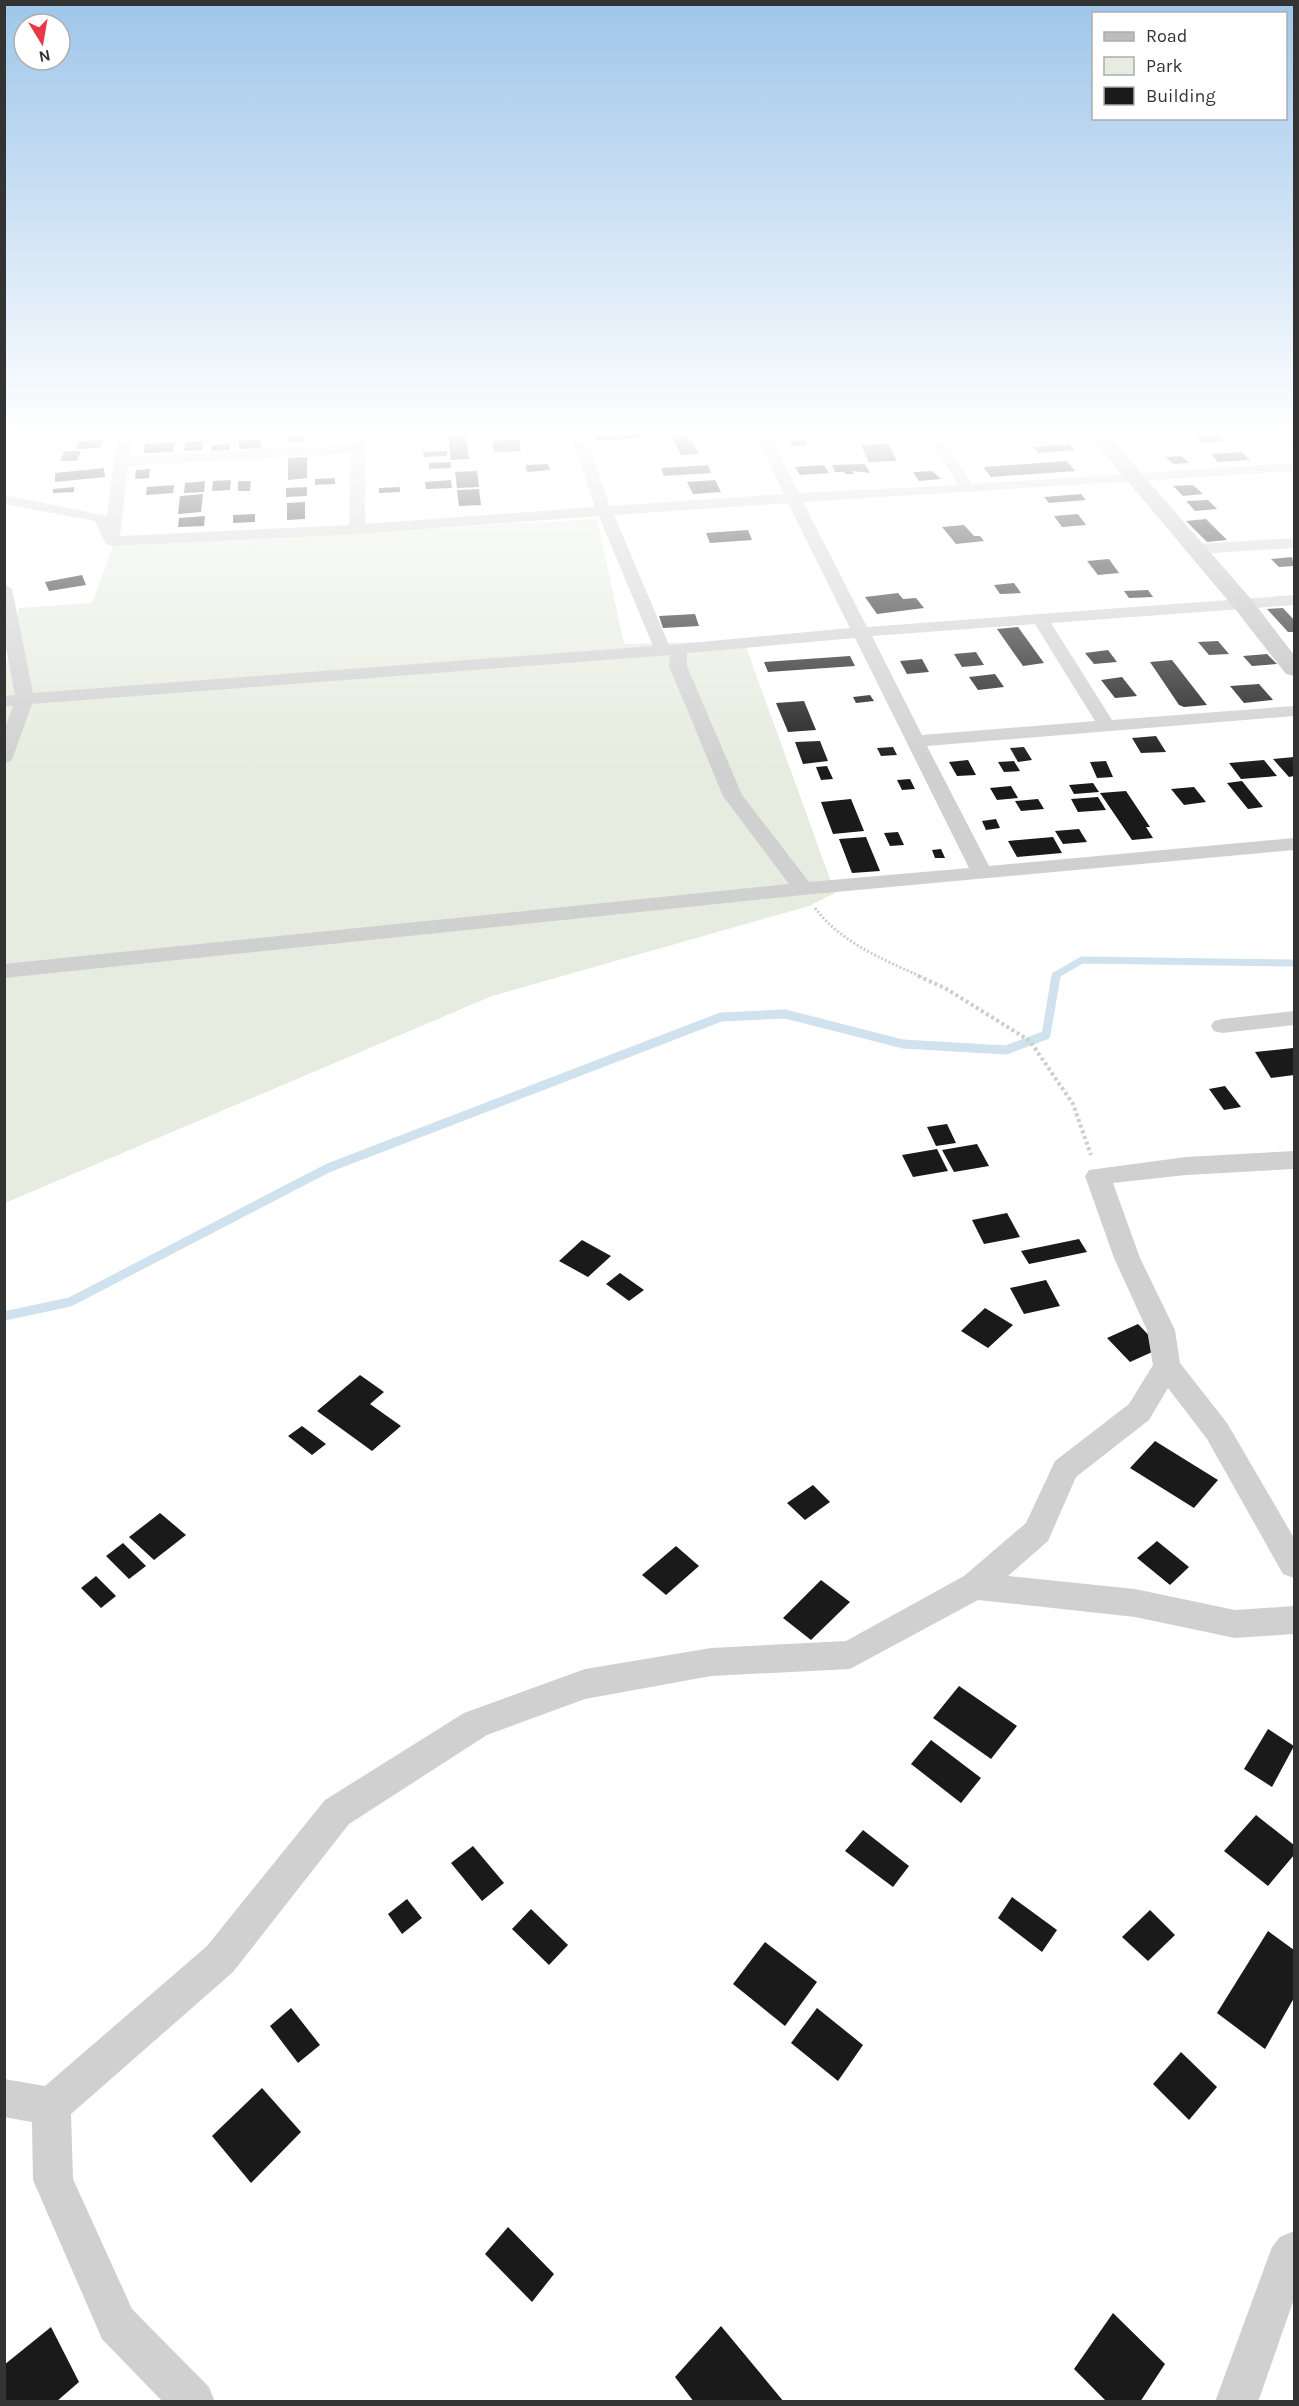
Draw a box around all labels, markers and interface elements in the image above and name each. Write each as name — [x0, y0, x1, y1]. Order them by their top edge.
north arrow — [12, 12, 72, 72]
legend — [1092, 12, 1287, 120]
text: Road — [1146, 25, 1187, 47]
text: N — [37, 46, 52, 67]
text: Park — [1146, 55, 1183, 77]
text: Building — [1146, 85, 1216, 107]

